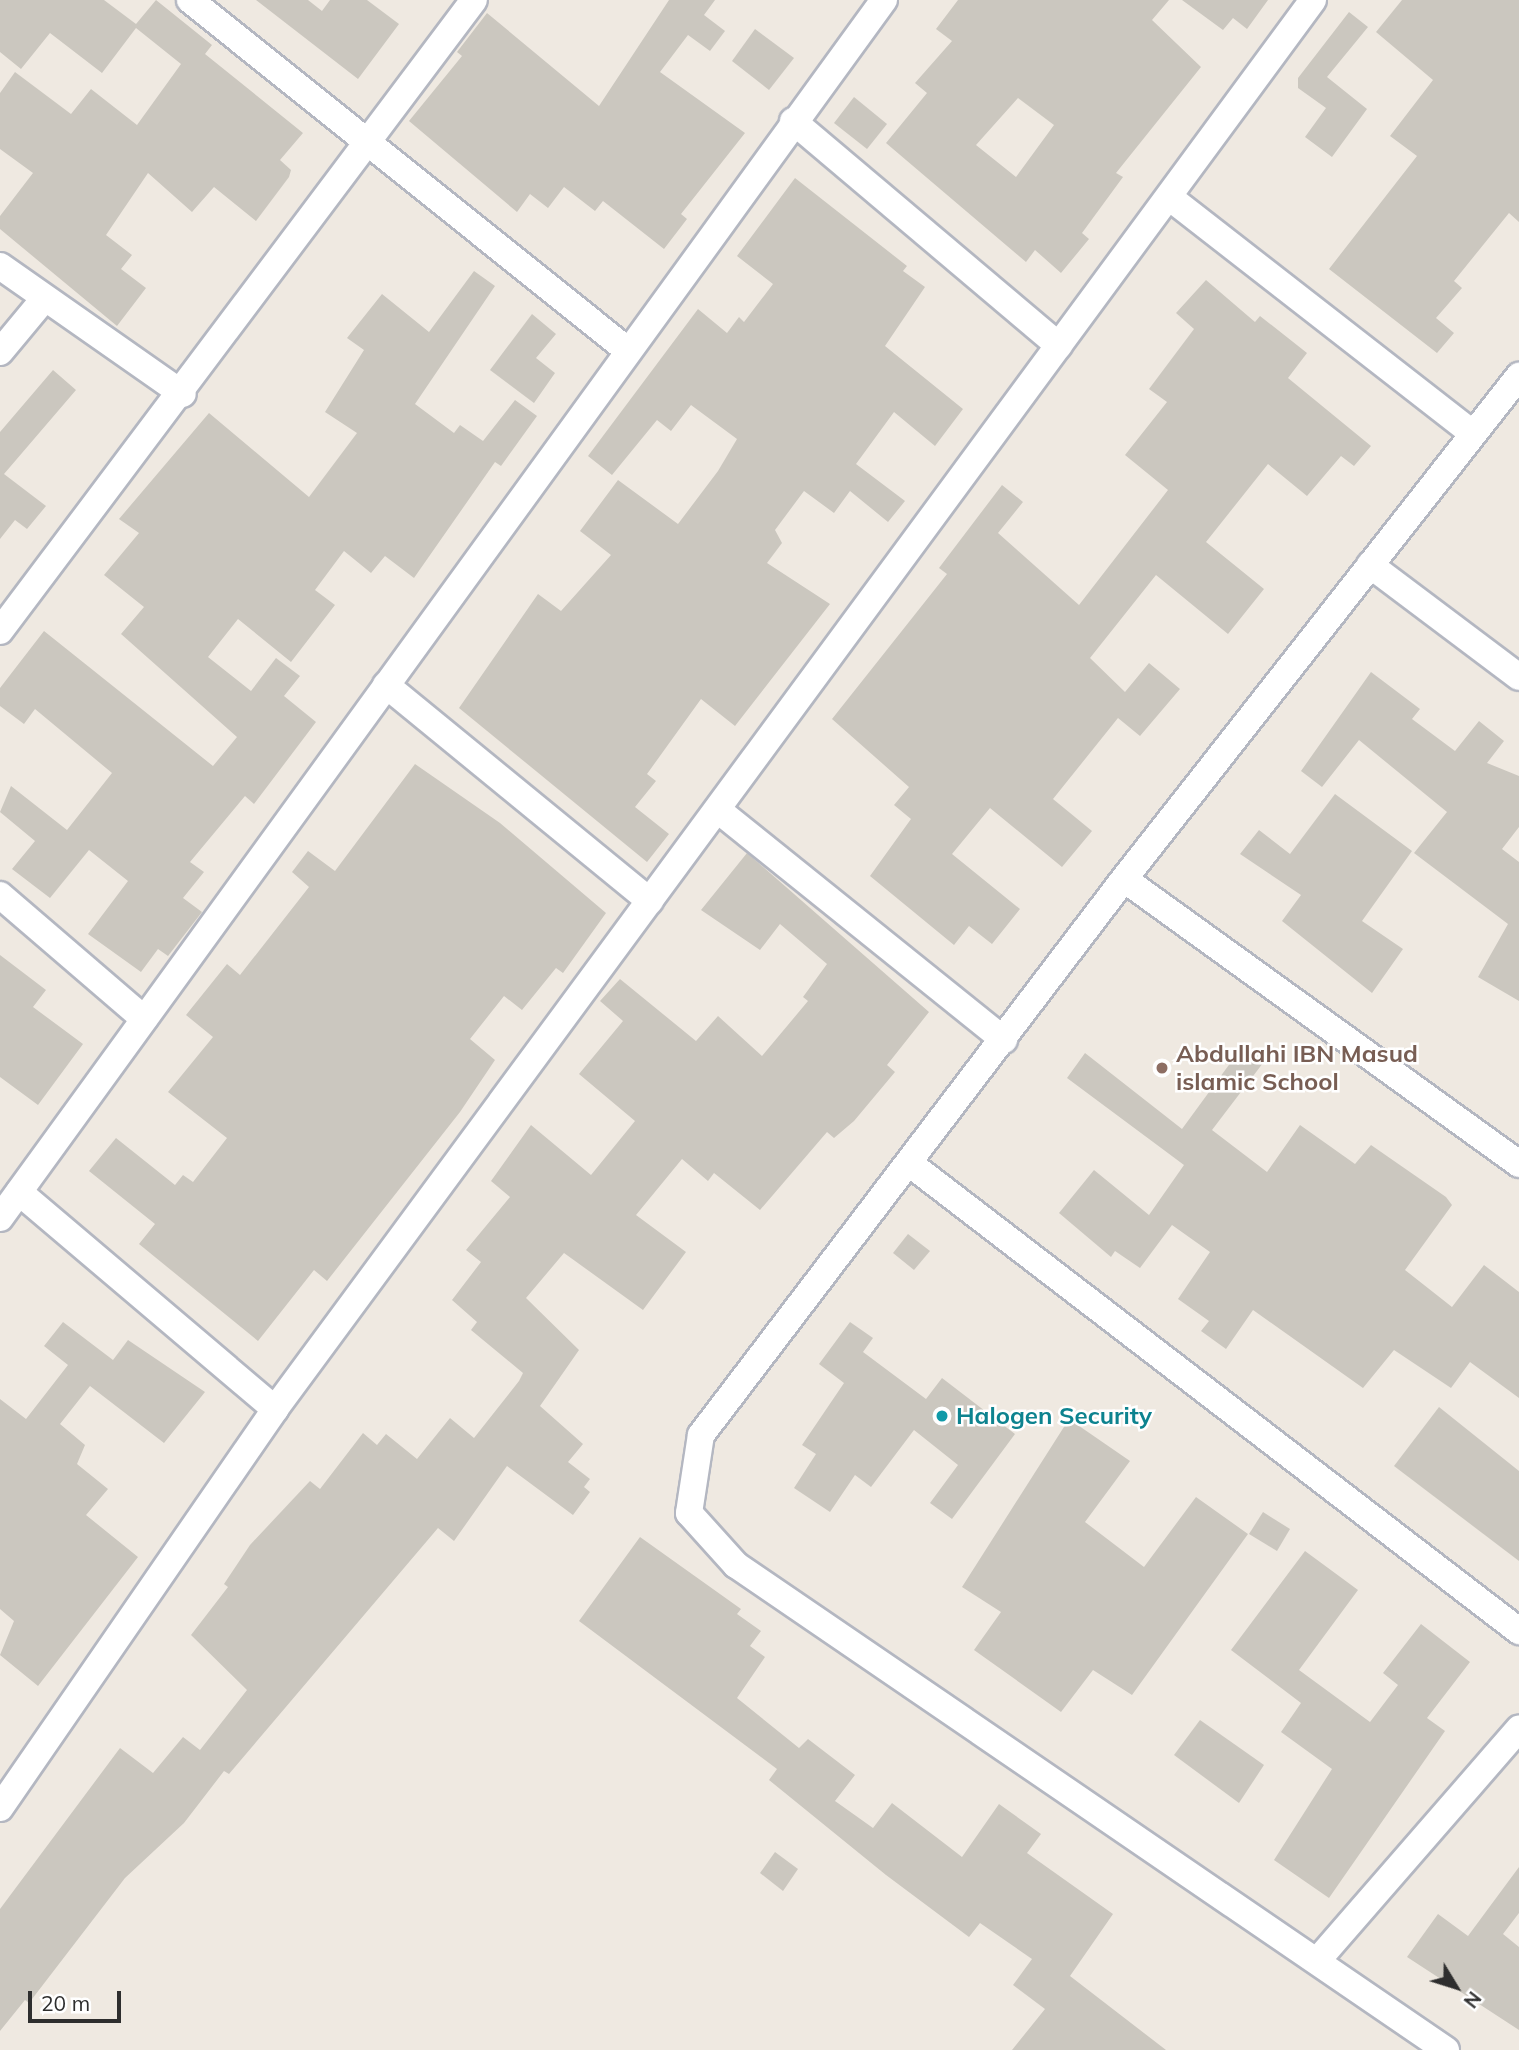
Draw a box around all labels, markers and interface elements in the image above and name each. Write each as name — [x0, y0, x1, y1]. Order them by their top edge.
place label: Abdullahi IBN Masud islamic School — [1176, 1040, 1418, 1096]
marker: Abdullahi IBN Masud islamic School — [1154, 1060, 1170, 1076]
place label: Halogen Security — [956, 1402, 1152, 1430]
marker: Halogen Security — [934, 1408, 950, 1424]
north arrow — [1421, 1952, 1491, 2022]
scale bar — [32, 1976, 124, 2020]
text: N — [1459, 1987, 1486, 2013]
text: 20 m — [41, 1990, 90, 2016]

